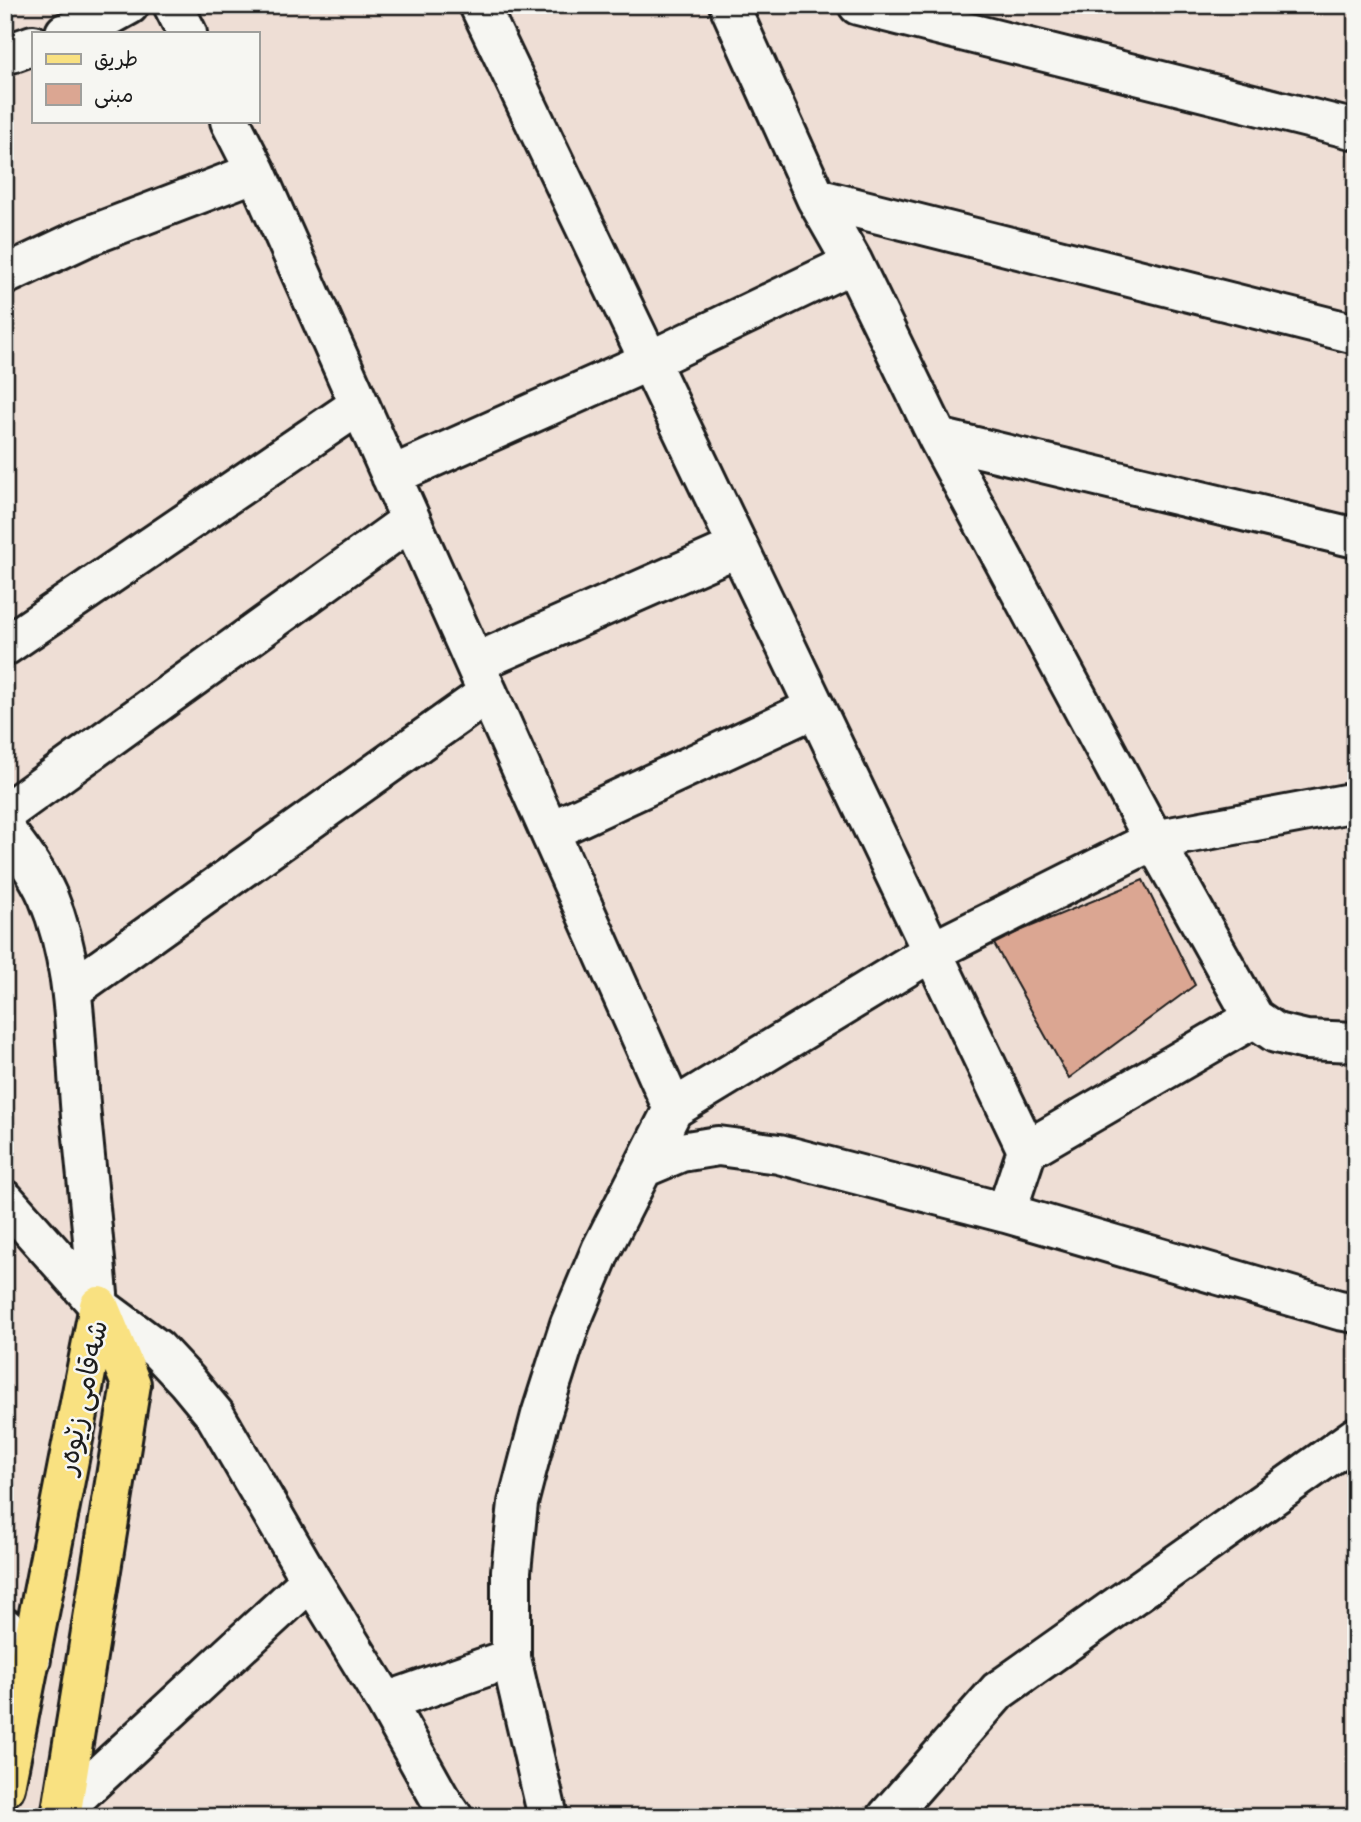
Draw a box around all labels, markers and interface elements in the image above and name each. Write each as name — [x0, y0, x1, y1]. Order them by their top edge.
legend — [32, 32, 259, 122]
text: طريق — [94, 46, 138, 72]
text: مبنى — [94, 82, 133, 109]
street label: شەقامی زێوەر — [48, 1317, 115, 1479]

